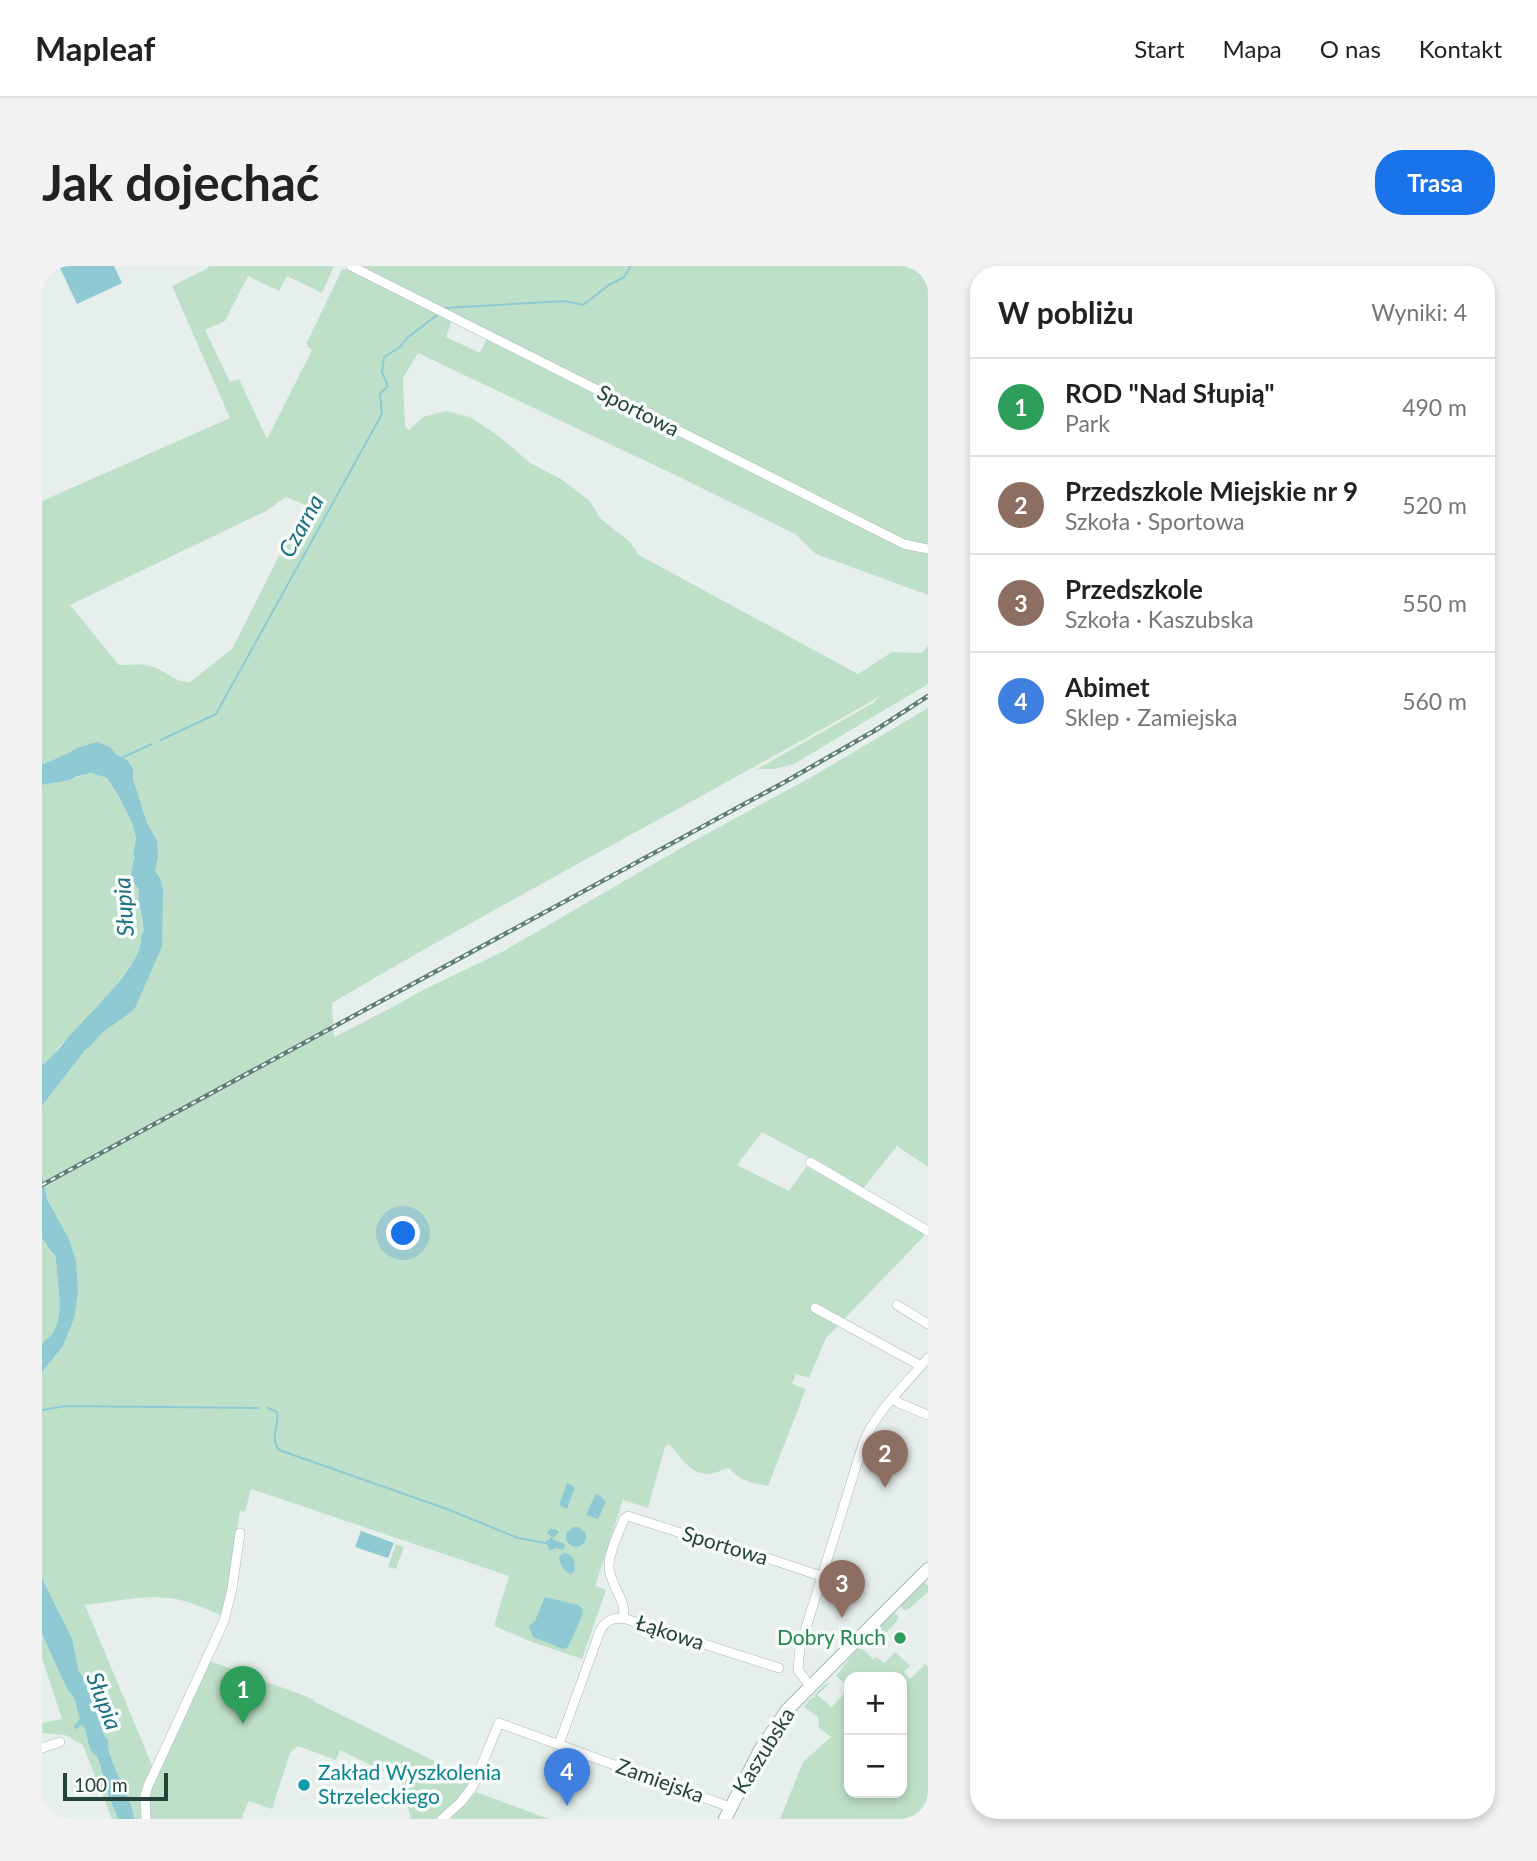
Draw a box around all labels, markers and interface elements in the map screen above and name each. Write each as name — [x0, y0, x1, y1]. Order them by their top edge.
text: Mapleaf — [35, 28, 155, 68]
text: Start — [1134, 34, 1185, 63]
text: Mapa — [1223, 34, 1282, 63]
text: O nas — [1320, 34, 1381, 63]
text: Kontakt — [1419, 34, 1502, 63]
button: Trasa — [1375, 150, 1495, 215]
text: Jak dojechać — [42, 153, 319, 211]
text: W pobliżu — [998, 294, 1134, 330]
text: Wyniki: 4 — [1371, 298, 1467, 326]
text: ROD "Nad Słupią" — [1065, 377, 1275, 409]
street label: Sportowa — [594, 378, 684, 441]
text: 1 — [1014, 393, 1028, 421]
text: 490 m — [1402, 393, 1467, 421]
text: Park — [1065, 409, 1110, 437]
text: Przedszkole Miejskie nr 9 — [1065, 475, 1358, 507]
water label: Czarna — [272, 489, 329, 562]
text: 2 — [1014, 491, 1028, 519]
text: 520 m — [1402, 491, 1467, 519]
text: Szkoła · Sportowa — [1065, 507, 1245, 535]
text: Przedszkole — [1065, 573, 1203, 605]
text: 3 — [1014, 589, 1028, 617]
text: 550 m — [1402, 589, 1467, 617]
text: Szkoła · Kaszubska — [1065, 605, 1254, 633]
text: Abimet — [1065, 671, 1150, 703]
text: 4 — [1014, 687, 1028, 715]
text: 560 m — [1402, 687, 1467, 715]
text: Sklep · Zamiejska — [1065, 703, 1238, 731]
water label: Słupia — [107, 876, 139, 938]
your location — [386, 1216, 420, 1250]
pin: 2 — [862, 1430, 908, 1488]
street label: Sportowa — [679, 1520, 771, 1569]
pin: 3 — [819, 1560, 865, 1618]
street label: Łąkowa — [633, 1609, 708, 1654]
place label: Dobry Ruch — [777, 1624, 886, 1649]
marker: Dobry Ruch — [892, 1630, 908, 1646]
pin: 1 — [220, 1666, 266, 1724]
water label: Słupia — [81, 1668, 129, 1733]
map controls — [844, 1672, 907, 1798]
button: + — [844, 1672, 907, 1735]
street label: Kaszubska — [727, 1703, 799, 1798]
button: − — [844, 1735, 907, 1798]
pin: 4 — [544, 1748, 590, 1806]
street label: Zamiejska — [613, 1752, 708, 1807]
place label: Zakład Wyszkolenia Strzeleckiego — [318, 1759, 501, 1808]
scale bar — [63, 1770, 168, 1802]
text: 100 m — [74, 1773, 128, 1796]
marker: Zakład Wyszkolenia Strzeleckiego — [296, 1777, 312, 1793]

